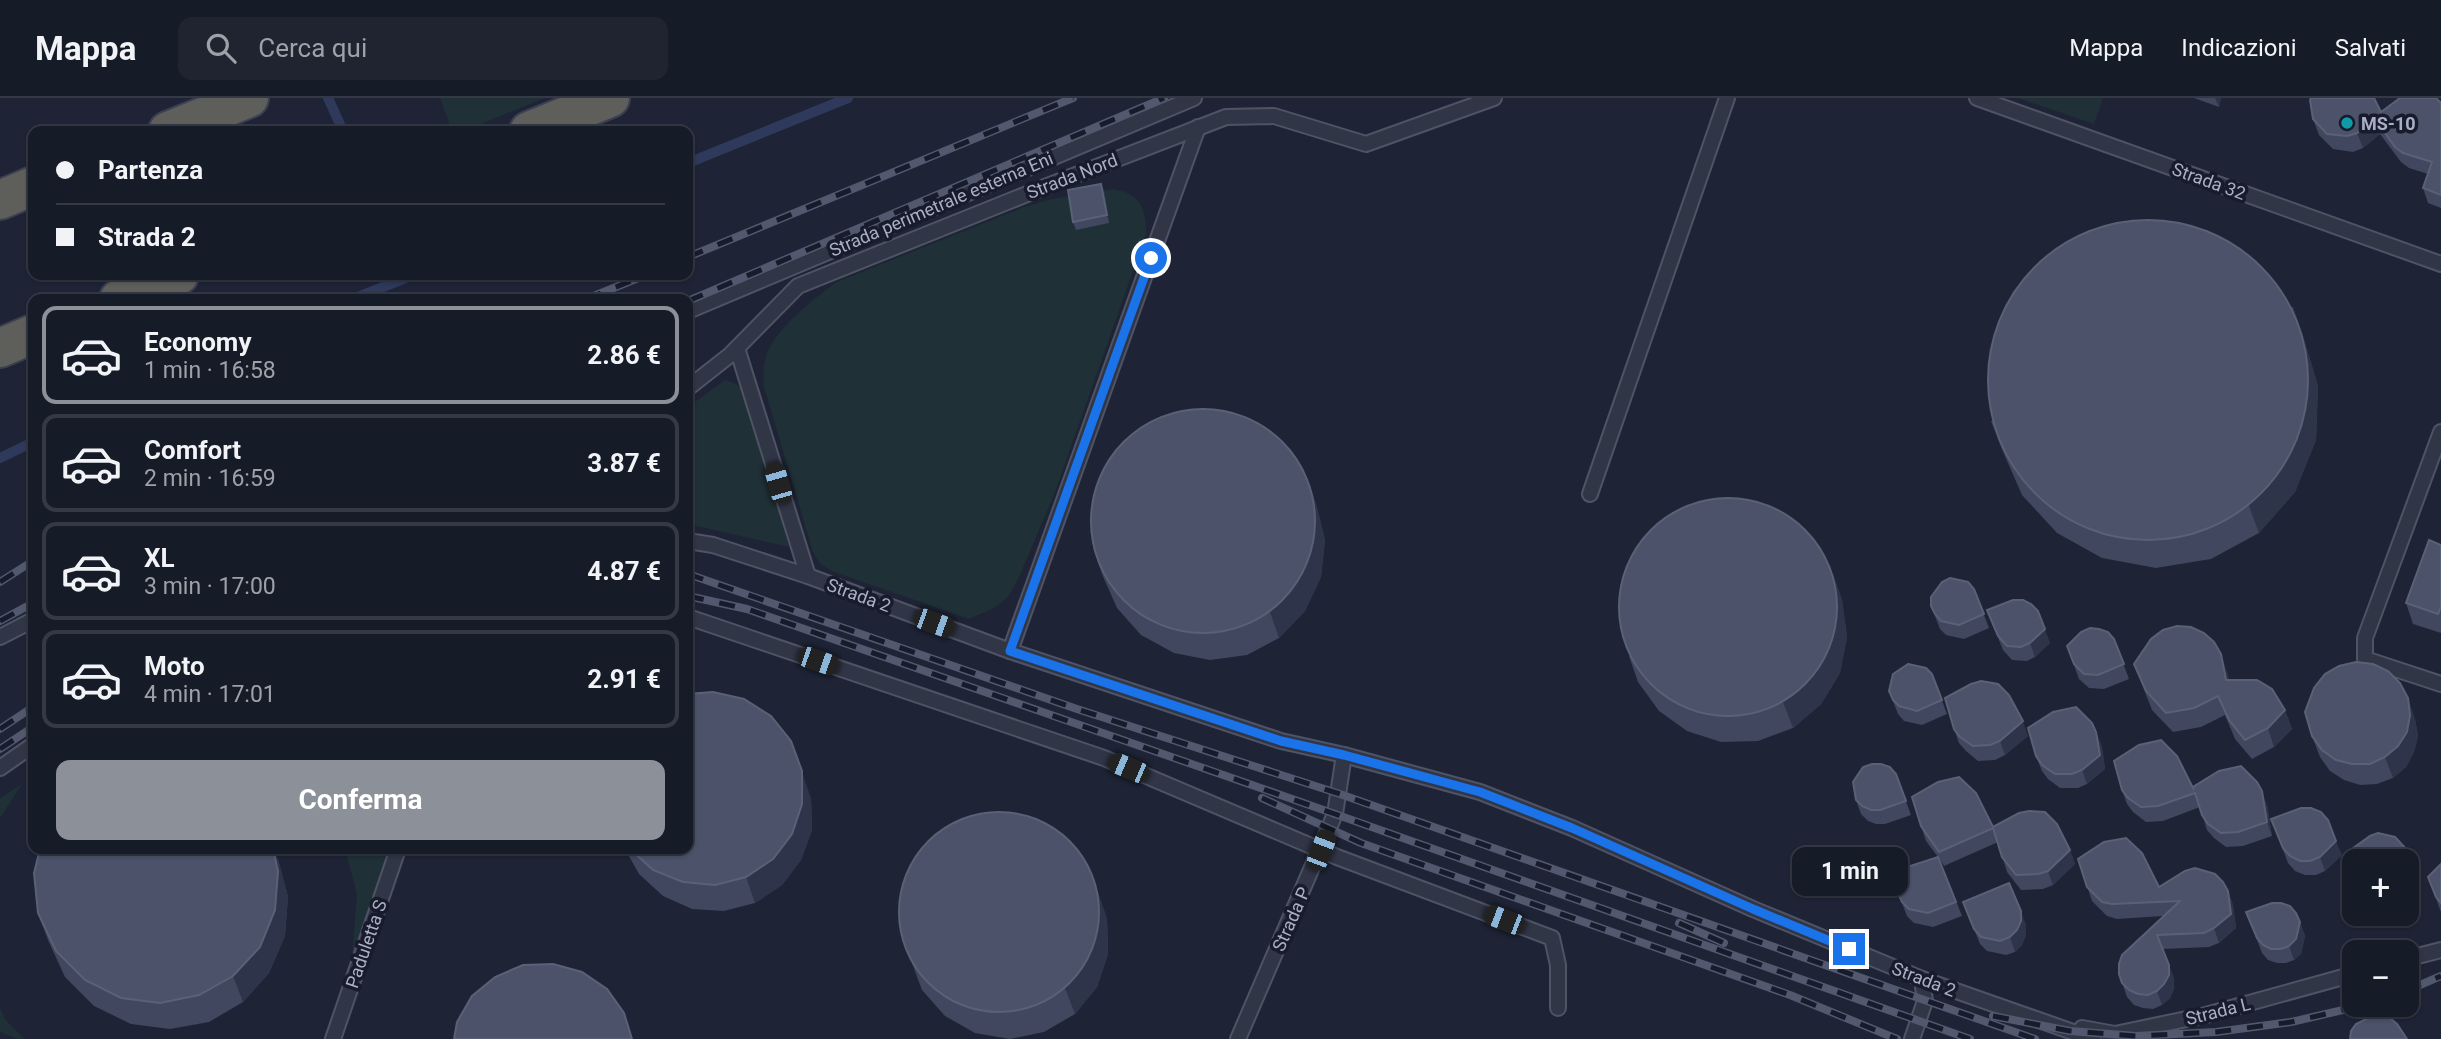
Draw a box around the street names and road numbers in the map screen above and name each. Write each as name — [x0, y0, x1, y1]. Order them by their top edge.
street label: Strada perimetrale esterna Eni — [826, 147, 1056, 261]
street label: Strada Nord — [1024, 149, 1120, 203]
street label: Strada 32 — [2169, 158, 2249, 204]
street label: Strada 2 — [824, 574, 894, 616]
street label: Strada P — [1268, 884, 1314, 954]
street label: Paduletta S — [341, 897, 391, 991]
street label: Strada 2 — [1889, 957, 1959, 1001]
street label: Strada L — [2183, 993, 2253, 1029]

